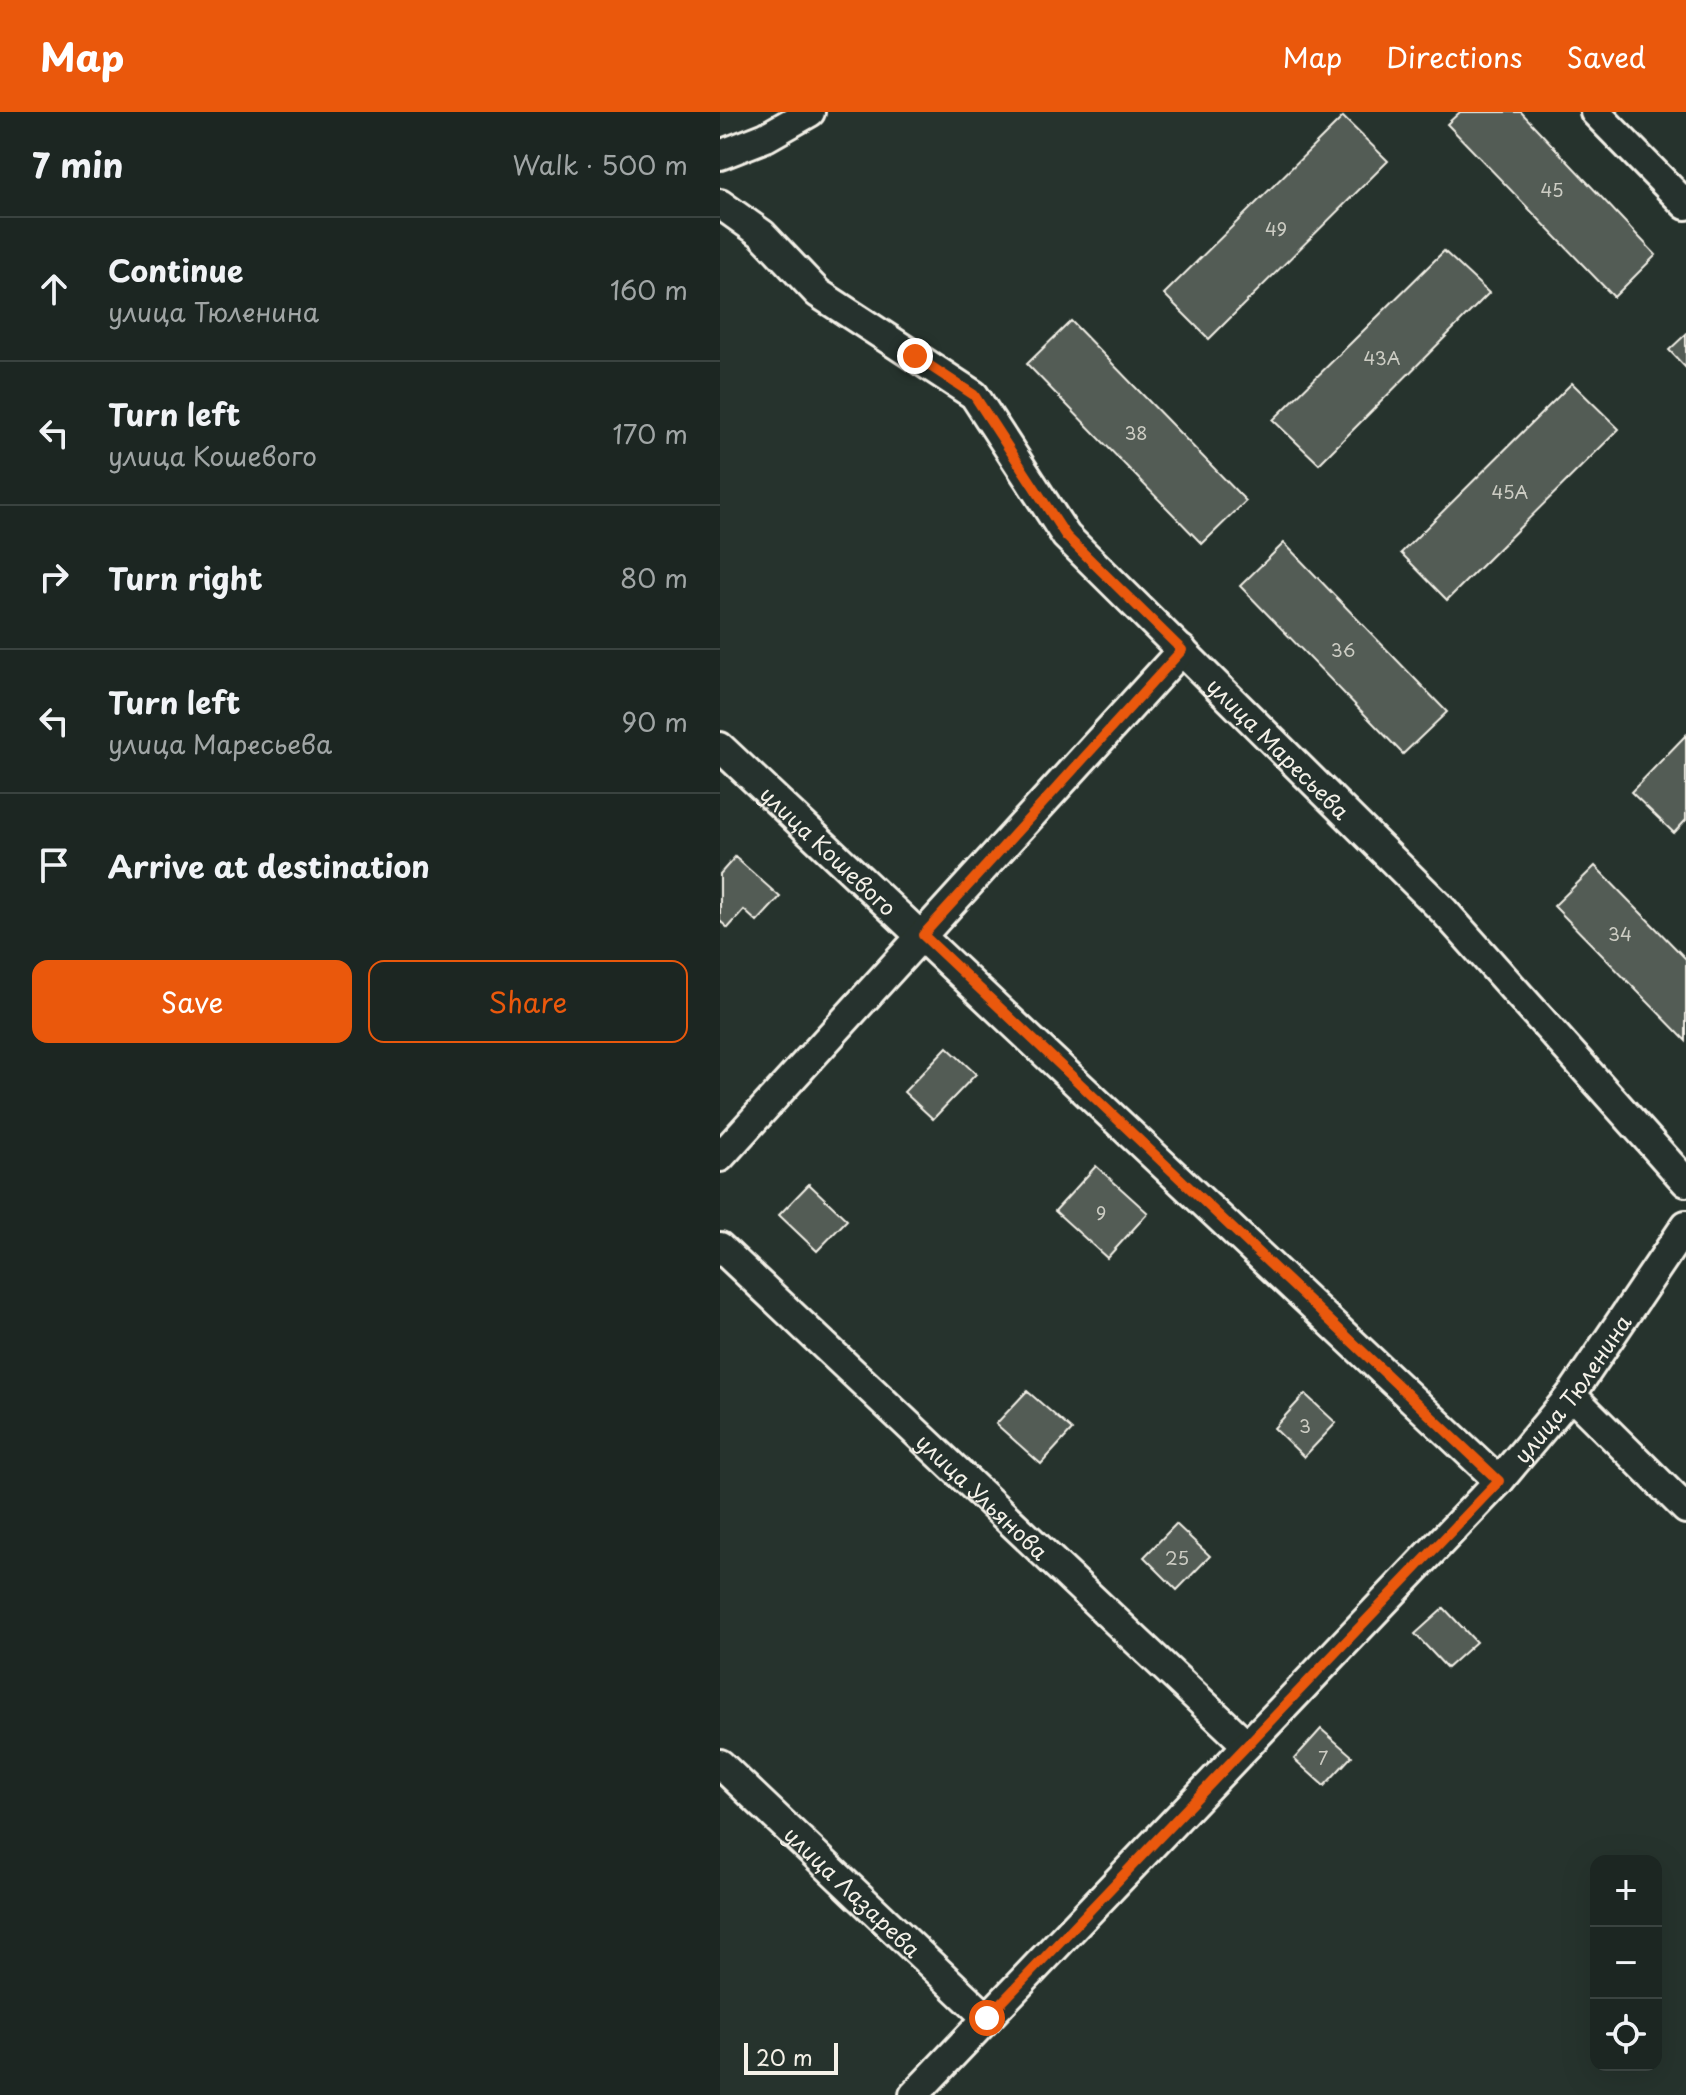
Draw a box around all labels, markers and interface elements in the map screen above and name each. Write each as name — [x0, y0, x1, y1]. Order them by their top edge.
text: Map — [40, 28, 124, 85]
text: Map — [1283, 35, 1342, 78]
text: Directions — [1386, 35, 1523, 78]
text: Saved — [1567, 35, 1646, 78]
text: 7 min — [32, 138, 123, 190]
text: Walk · 500 m — [513, 145, 688, 184]
house number: 45 — [1541, 176, 1564, 203]
house number: 49 — [1265, 215, 1287, 242]
text: Continue — [108, 247, 243, 292]
icon: ahead — [32, 267, 76, 311]
text: 160 m — [610, 270, 688, 309]
text: улица Тюленина — [108, 292, 319, 331]
route end — [897, 338, 933, 374]
house number: 43А — [1363, 344, 1401, 371]
text: Turn left — [108, 391, 240, 436]
icon: left — [32, 411, 76, 455]
text: 170 m — [613, 414, 688, 453]
house number: 38 — [1124, 419, 1148, 446]
text: улица Кошевого — [108, 436, 317, 475]
house number: 45А — [1492, 478, 1529, 505]
icon: right — [32, 555, 76, 599]
text: Turn right — [108, 555, 263, 600]
text: 80 m — [620, 558, 688, 597]
house number: 36 — [1331, 636, 1355, 663]
street label: улица Маресьева — [1200, 669, 1358, 826]
text: Turn left — [108, 679, 240, 724]
icon: left — [32, 699, 76, 743]
text: 90 m — [621, 702, 688, 741]
text: улица Маресьева — [108, 724, 332, 763]
street label: улица Кошевого — [753, 777, 905, 923]
icon: arrive — [32, 843, 76, 887]
text: Arrive at destination — [108, 843, 430, 888]
house number: 34 — [1608, 920, 1632, 947]
button: Save — [32, 960, 352, 1043]
button: Share — [368, 960, 688, 1043]
house number: 9 — [1096, 1199, 1106, 1226]
street label: улица Тюленина — [1505, 1307, 1638, 1470]
house number: 3 — [1299, 1412, 1311, 1439]
street label: улица Ульянова — [909, 1425, 1057, 1567]
house number: 25 — [1165, 1544, 1189, 1571]
house number: 7 — [1318, 1744, 1328, 1771]
street label: улица Лазарева — [778, 1818, 929, 1964]
map controls — [1590, 1855, 1662, 2071]
button: + — [1590, 1855, 1662, 1927]
button: − — [1590, 1927, 1662, 1999]
button: locate — [1590, 1999, 1662, 2071]
route start — [969, 2000, 1005, 2036]
scale bar — [744, 2039, 838, 2075]
text: 20 m — [756, 2040, 813, 2073]

